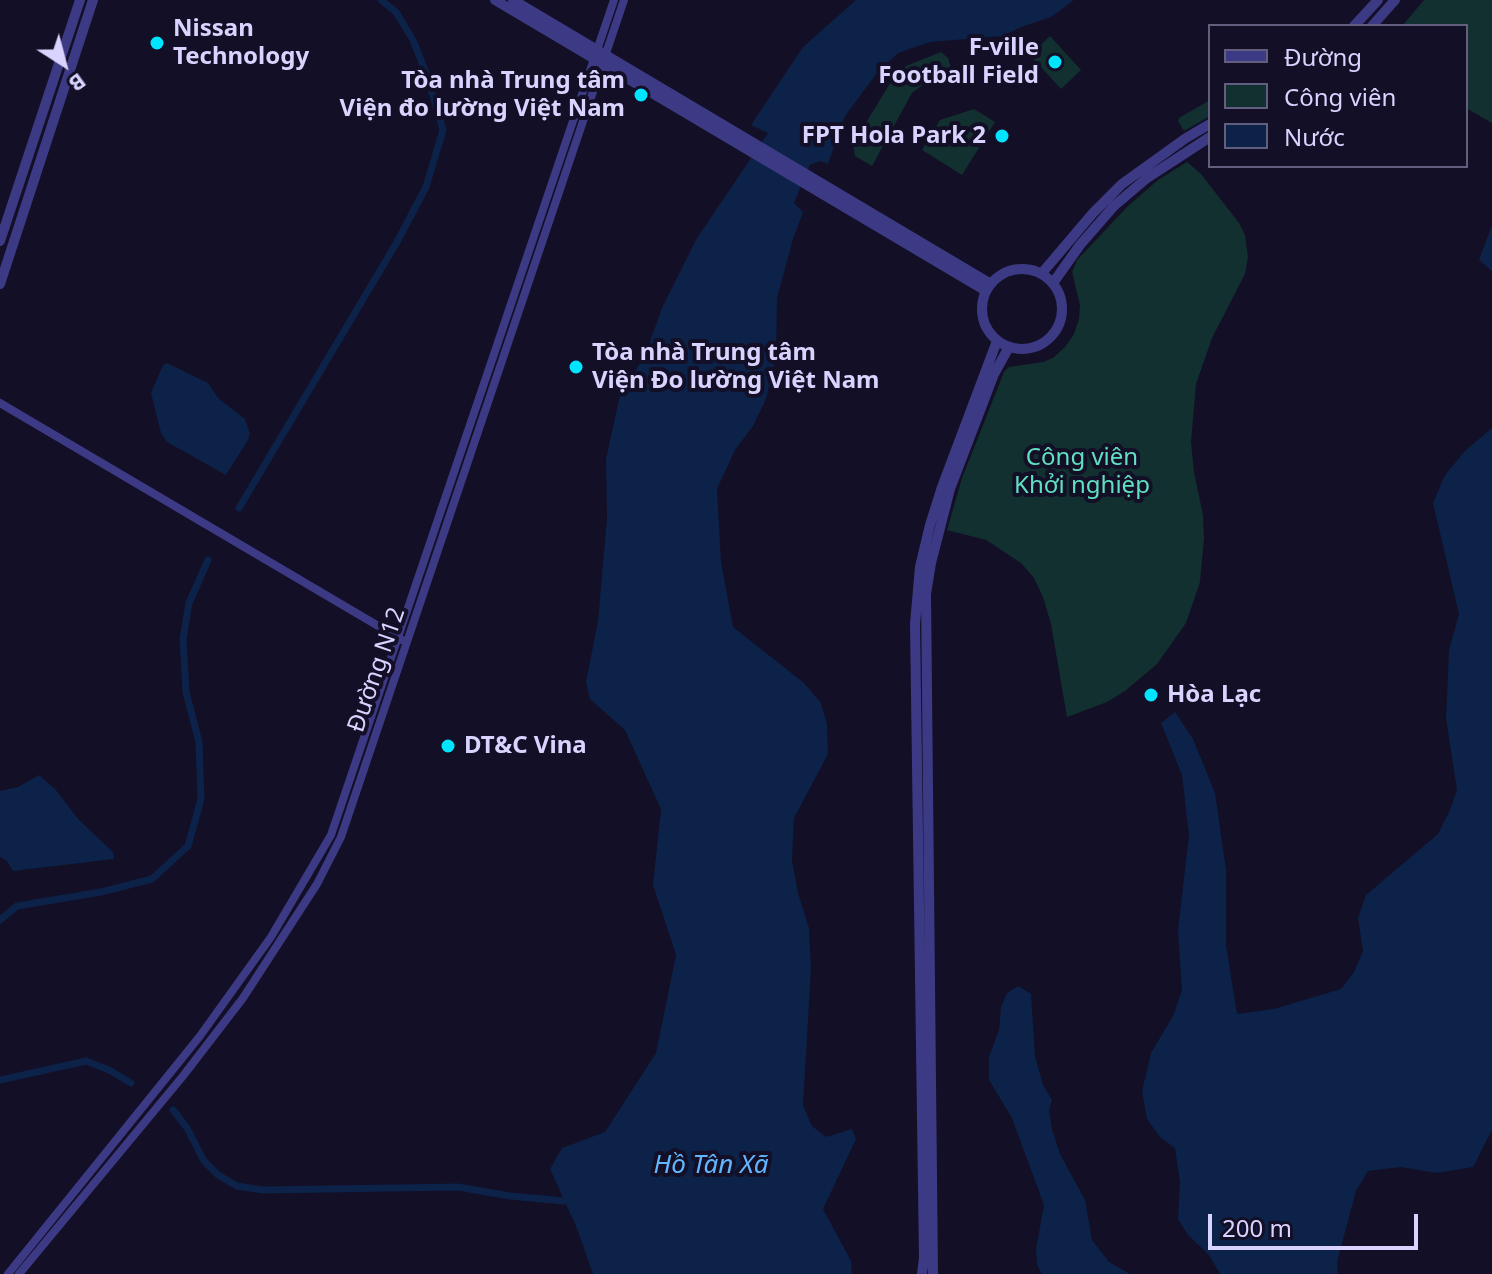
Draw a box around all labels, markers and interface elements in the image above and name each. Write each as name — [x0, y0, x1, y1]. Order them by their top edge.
place label: Nissan Technology — [173, 15, 309, 71]
north arrow — [24, 24, 104, 104]
legend — [1208, 24, 1468, 168]
marker: Nissan Technology — [148, 34, 166, 52]
place label: F-ville Football Field — [878, 34, 1039, 90]
text: Đường — [1284, 40, 1362, 73]
marker: F-ville Football Field — [1046, 53, 1064, 71]
text: B — [63, 67, 93, 100]
place label: Tòa nhà Trung tâm Viện đo lường Việt Nam — [340, 67, 625, 123]
text: Công viên — [1284, 80, 1396, 113]
marker: Tòa nhà Trung tâm Viện đo lường Việt Nam — [632, 86, 650, 104]
text: Nước — [1284, 120, 1345, 153]
place label: FPT Hola Park 2 — [802, 122, 986, 150]
marker: FPT Hola Park 2 — [993, 127, 1011, 145]
place label: Tòa nhà Trung tâm Viện Đo lường Việt Nam — [592, 339, 879, 395]
marker: Tòa nhà Trung tâm Viện Đo lường Việt Nam — [567, 358, 585, 376]
park label: Công viên Khởi nghiệp — [1014, 444, 1150, 500]
street label: Đường N12 — [342, 604, 412, 736]
place label: Hòa Lạc — [1167, 681, 1261, 709]
marker: Hòa Lạc — [1142, 686, 1160, 704]
place label: DT&C Vina — [464, 732, 587, 760]
marker: DT&C Vina — [439, 737, 457, 755]
water label: Hồ Tân Xã — [653, 1150, 769, 1182]
scale bar — [1212, 1198, 1422, 1248]
text: 200 m — [1222, 1211, 1292, 1244]

